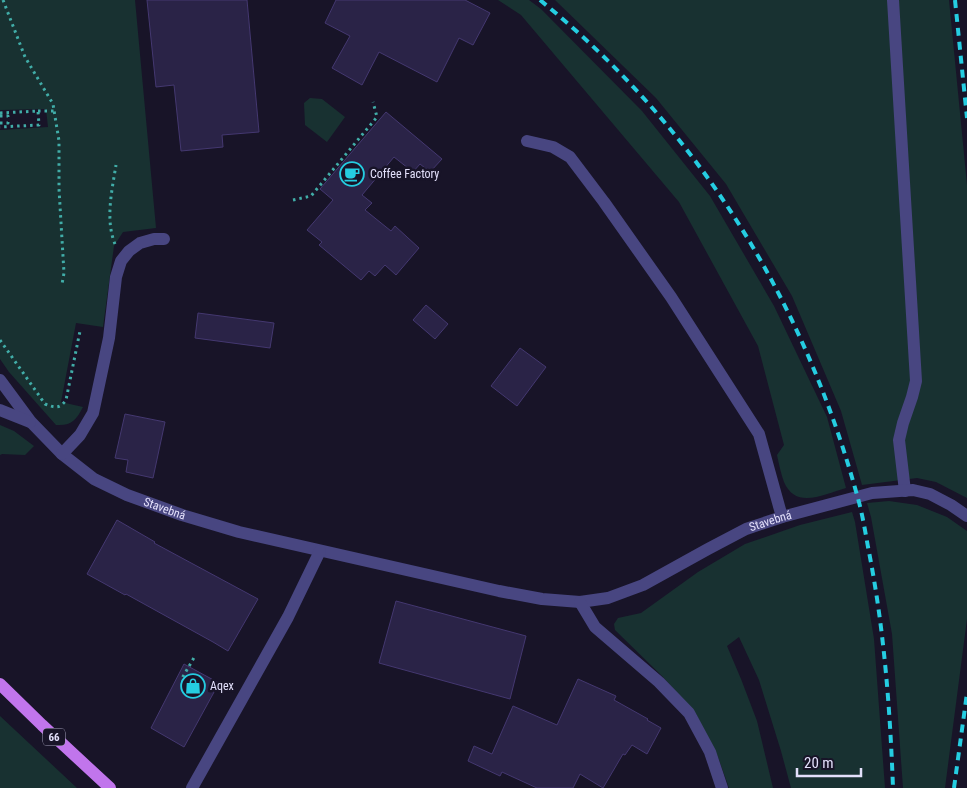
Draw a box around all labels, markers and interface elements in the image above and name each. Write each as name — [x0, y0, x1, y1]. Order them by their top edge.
cafe icon: Coffee Factory — [339, 161, 365, 187]
place label: Coffee Factory — [370, 167, 439, 181]
street label: Stavebná — [142, 495, 187, 523]
street label: Stavebná — [747, 508, 793, 534]
shop icon: Aqex — [180, 673, 206, 699]
place label: Aqex — [210, 679, 234, 693]
road number: 66 — [43, 729, 65, 746]
scale bar — [797, 746, 861, 778]
text: 20 m — [804, 754, 834, 772]

